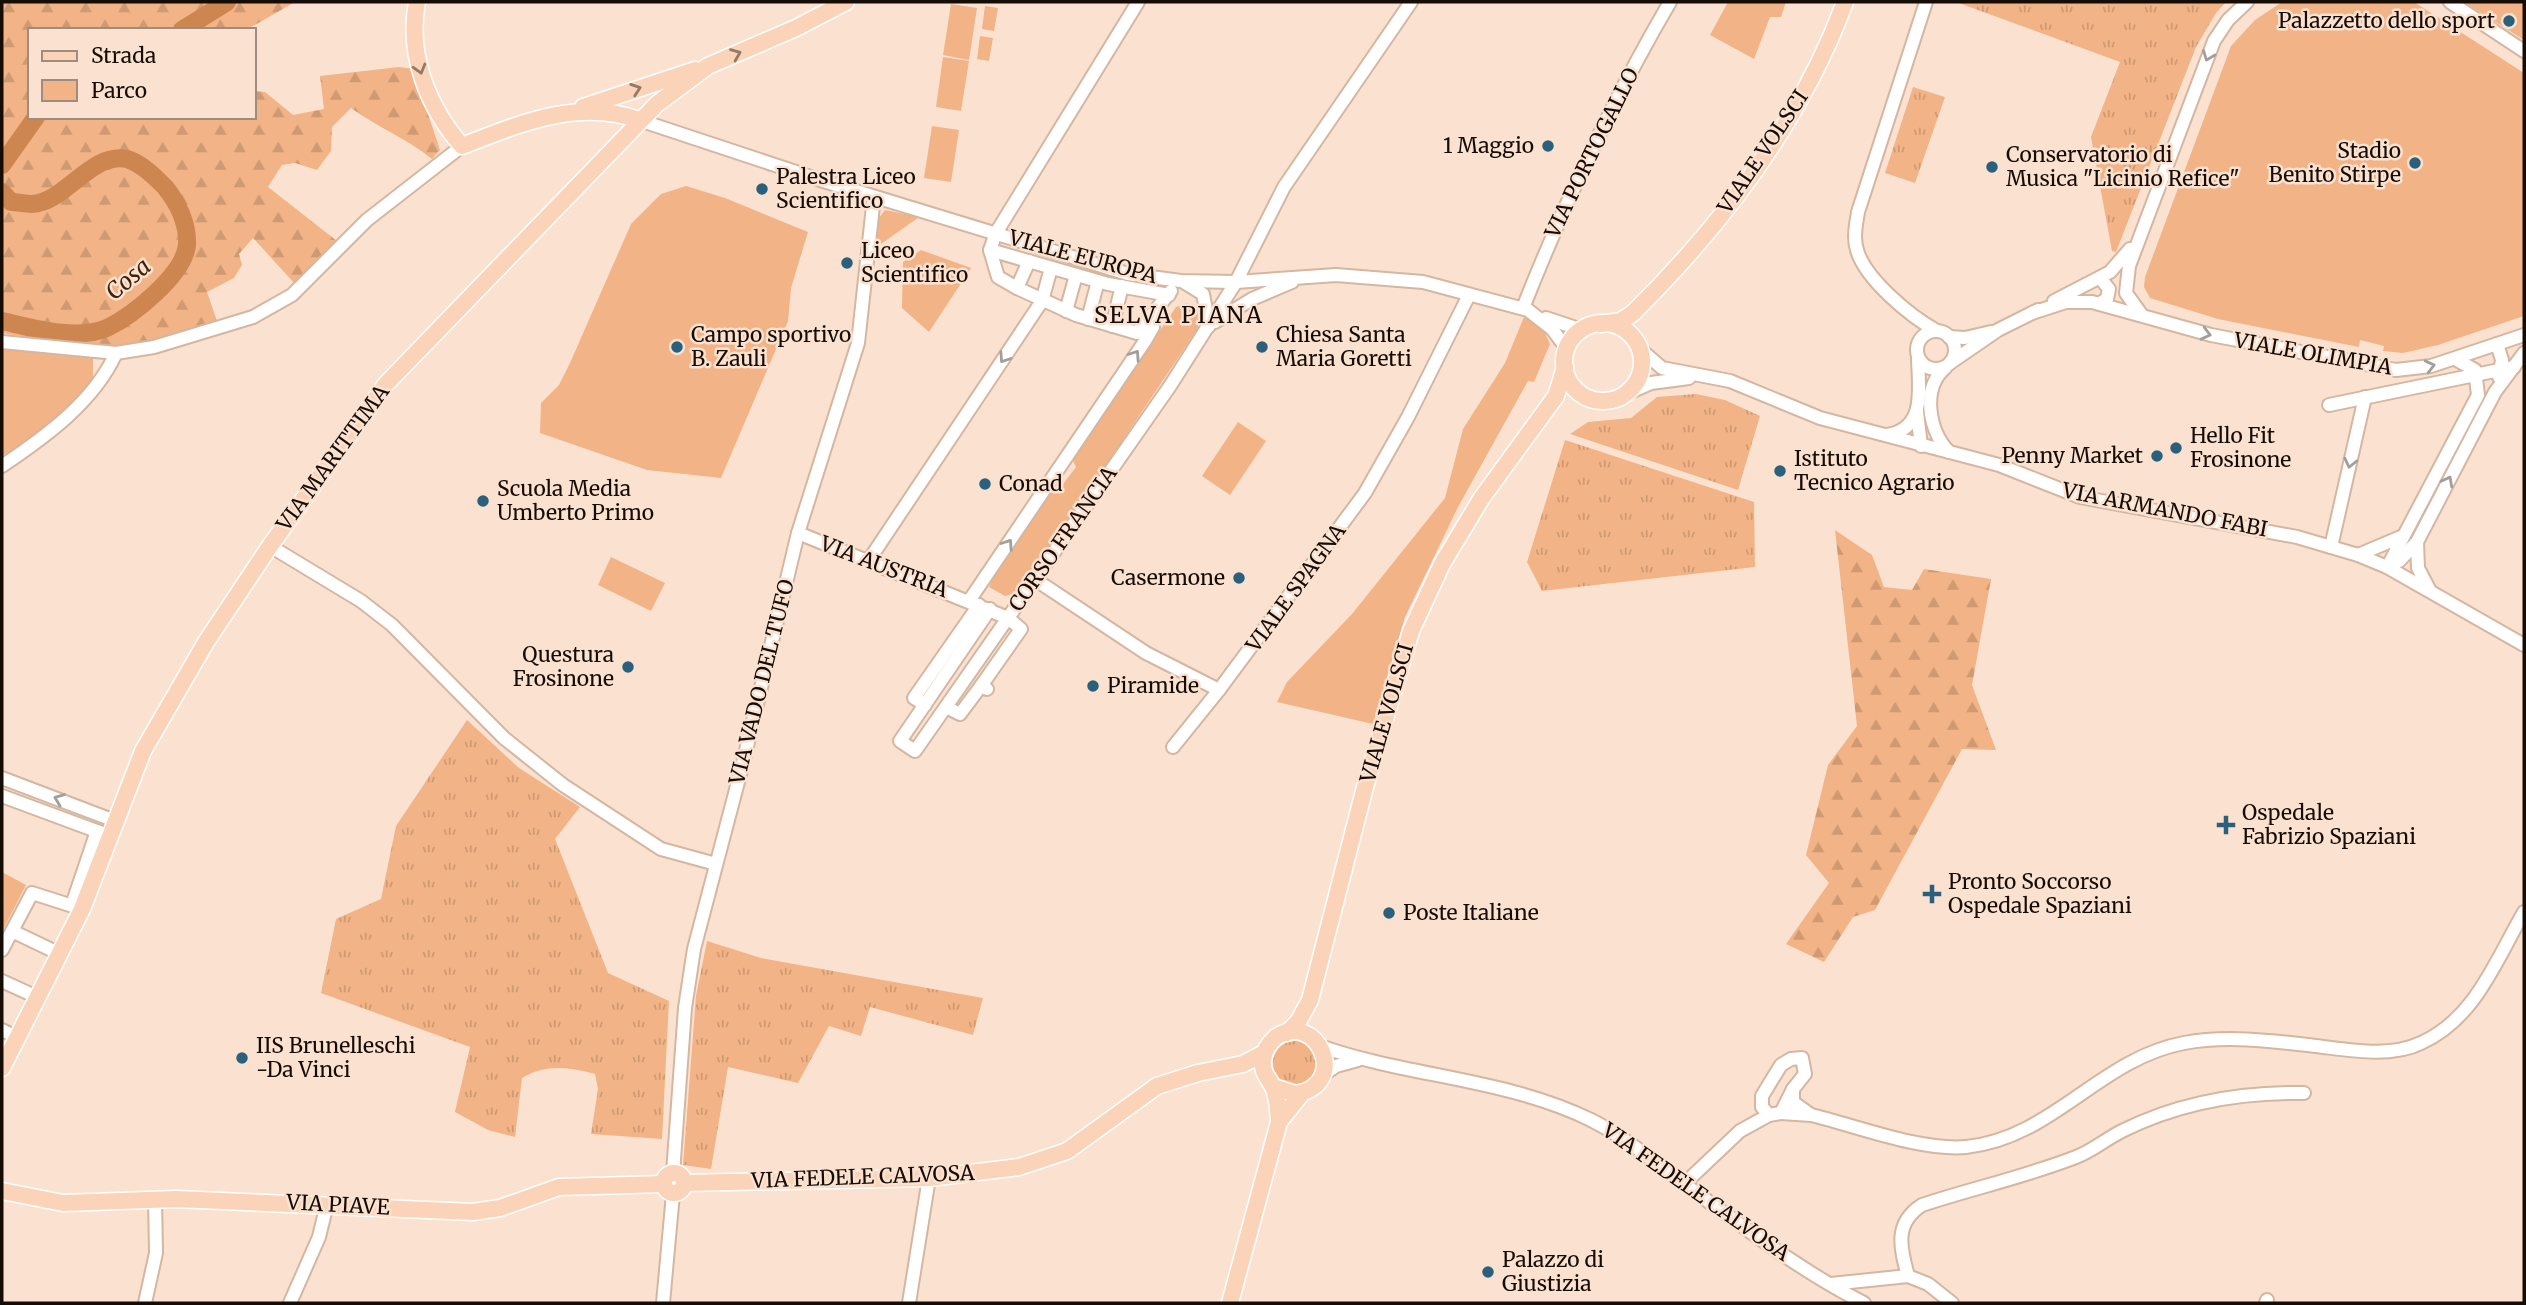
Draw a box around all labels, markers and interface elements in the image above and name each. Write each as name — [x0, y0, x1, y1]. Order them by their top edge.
place label: Palazzetto dello sport — [2278, 7, 2495, 34]
marker: Palazzetto dello sport — [2501, 13, 2517, 29]
legend — [28, 28, 256, 119]
text: Strada — [91, 42, 156, 69]
one-way arrow — [729, 49, 741, 63]
one-way arrow — [2202, 50, 2216, 62]
one-way arrow — [412, 63, 427, 75]
street label: VIA PORTOGALLO — [1538, 63, 1645, 243]
text: Parco — [91, 77, 147, 104]
one-way arrow — [629, 83, 642, 97]
street label: VIALE VOLSCI — [1711, 85, 1814, 220]
place label: 1 Maggio — [1443, 132, 1534, 159]
place label: Stadio Benito Stirpe — [2269, 137, 2401, 188]
marker: 1 Maggio — [1540, 138, 1556, 154]
place label: Conservatorio di Musica "Licinio Refice" — [2006, 141, 2240, 192]
marker: Stadio Benito Stirpe — [2407, 155, 2423, 171]
marker: Conservatorio di Musica "Licinio Refice" — [1984, 159, 2000, 175]
place label: Palestra Liceo Scientifico — [776, 163, 916, 214]
marker: Palestra Liceo Scientifico — [754, 181, 770, 197]
street label: VIALE EUROPA — [1005, 223, 1160, 289]
place label: Liceo Scientifico — [861, 237, 968, 288]
water label: Cosa — [99, 251, 156, 306]
marker: Liceo Scientifico — [839, 255, 855, 271]
district label: SELVA PIANA — [1094, 300, 1264, 329]
place label: Campo sportivo B. Zauli — [691, 321, 851, 372]
place label: Chiesa Santa Maria Goretti — [1276, 321, 1412, 372]
one-way arrow — [2200, 326, 2212, 340]
street label: VIALE OLIMPIA — [2231, 326, 2394, 381]
marker: Campo sportivo B. Zauli — [669, 339, 685, 355]
marker: Chiesa Santa Maria Goretti — [1254, 339, 1270, 355]
one-way arrow — [1000, 350, 1012, 363]
one-way arrow — [1127, 350, 1140, 363]
one-way arrow — [2423, 360, 2435, 374]
street label: VIA MARITTIMA — [270, 379, 395, 537]
place label: Hello Fit Frosinone — [2190, 422, 2291, 473]
marker: Hello Fit Frosinone — [2168, 440, 2184, 456]
place label: Penny Market — [2001, 442, 2143, 469]
place label: Istituto Tecnico Agrario — [1794, 445, 1955, 496]
marker: Penny Market — [2149, 448, 2165, 464]
one-way arrow — [2344, 457, 2358, 469]
street label: CORSO FRANCIA — [1002, 461, 1123, 617]
marker: Istituto Tecnico Agrario — [1772, 463, 1788, 479]
place label: Conad — [999, 470, 1063, 497]
place label: Scuola Media Umberto Primo — [497, 475, 654, 526]
marker: Conad — [977, 476, 993, 492]
street label: VIA ARMANDO FABI — [2059, 476, 2270, 543]
one-way arrow — [2440, 476, 2454, 488]
marker: Scuola Media Umberto Primo — [475, 493, 491, 509]
street label: VIALE SPAGNA — [1239, 518, 1351, 658]
street label: VIA AUSTRIA — [815, 529, 952, 603]
one-way arrow — [999, 539, 1012, 552]
place label: Casermone — [1111, 564, 1225, 591]
marker: Casermone — [1231, 570, 1247, 586]
street label: VIA VADO DEL TUFO — [723, 577, 800, 788]
street label: VIALE VOLSCI — [1353, 640, 1419, 787]
place label: Questura Frosinone — [513, 641, 614, 692]
marker: Questura Frosinone — [620, 659, 636, 675]
place label: Piramide — [1107, 672, 1199, 699]
marker: Piramide — [1085, 678, 1101, 694]
one-way arrow — [53, 794, 65, 808]
place label: Ospedale Fabrizio Spaziani — [2242, 799, 2416, 850]
marker: Ospedale Fabrizio Spaziani — [2216, 815, 2236, 835]
place label: Pronto Soccorso Ospedale Spaziani — [1948, 868, 2132, 919]
marker: Pronto Soccorso Ospedale Spaziani — [1922, 884, 1942, 904]
place label: Poste Italiane — [1403, 899, 1539, 926]
marker: Poste Italiane — [1381, 905, 1397, 921]
place label: IIS Brunelleschi -Da Vinci — [256, 1032, 416, 1083]
marker: IIS Brunelleschi -Da Vinci — [234, 1050, 250, 1066]
street label: VIA FEDELE CALVOSA — [1596, 1116, 1796, 1267]
street label: VIA FEDELE CALVOSA — [750, 1159, 975, 1194]
street label: VIA PIAVE — [285, 1188, 391, 1221]
place label: Palazzo di Giustizia — [1502, 1246, 1604, 1297]
marker: Palazzo di Giustizia — [1480, 1264, 1496, 1280]

